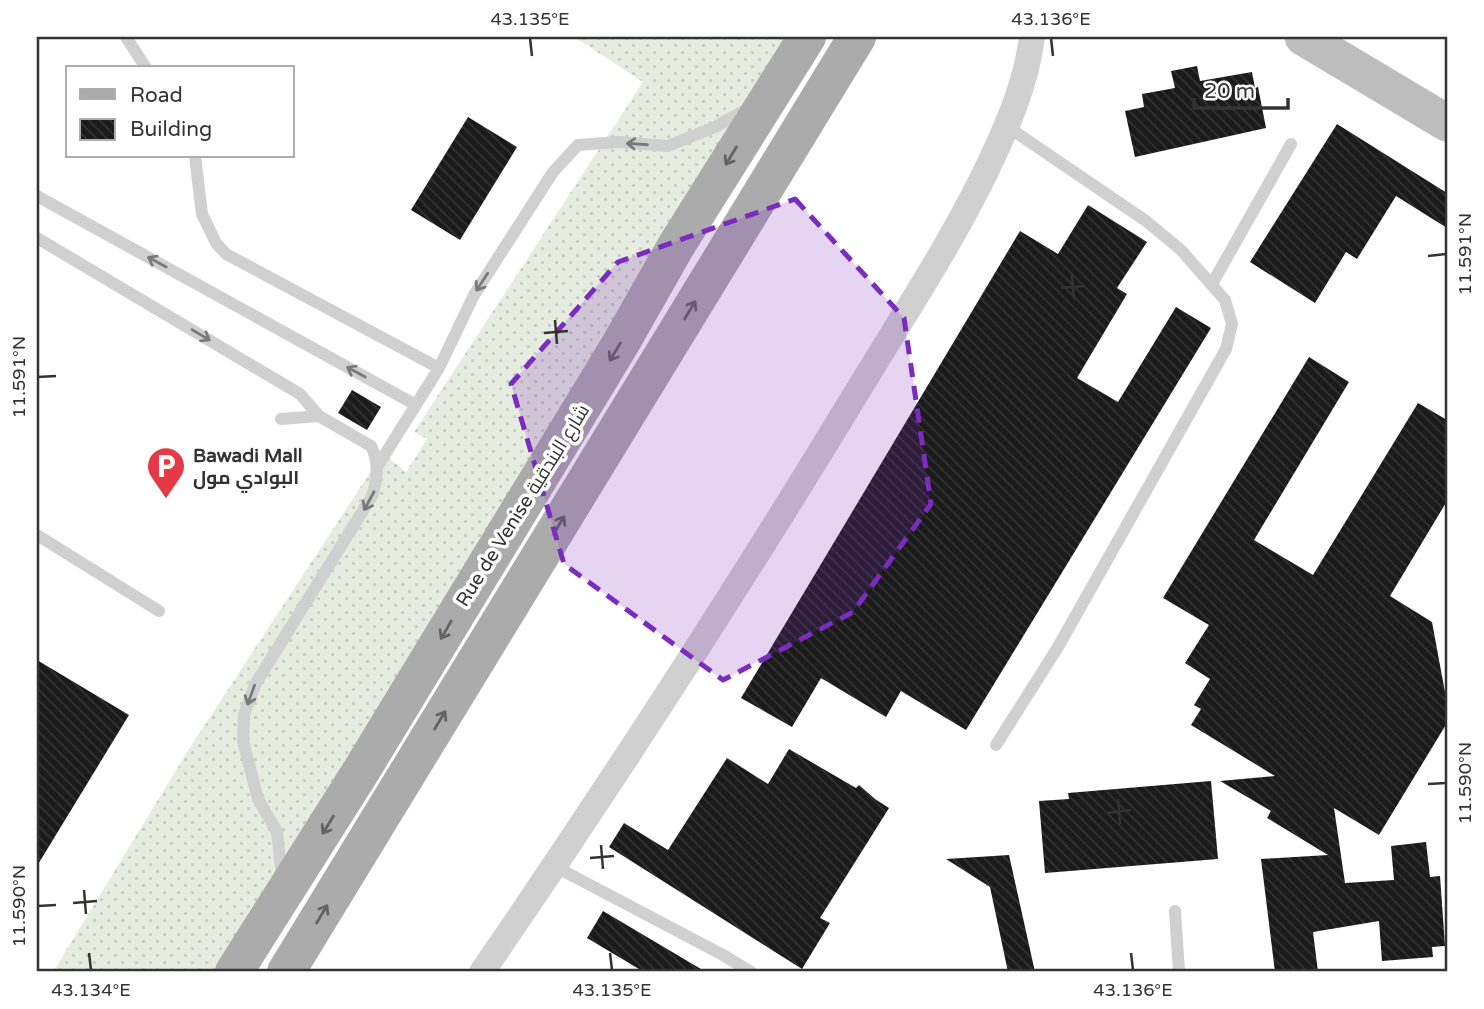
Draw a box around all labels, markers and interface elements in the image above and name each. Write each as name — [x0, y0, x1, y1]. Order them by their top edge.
text: 43.135°E — [490, 8, 570, 30]
text: 43.136°E — [1011, 8, 1091, 30]
legend — [66, 66, 294, 158]
scale bar — [1194, 66, 1288, 110]
text: 20 m — [1204, 79, 1255, 104]
text: Road — [130, 83, 183, 108]
text: Building — [130, 117, 212, 142]
one-way arrow — [627, 137, 649, 150]
one-way arrow — [724, 146, 738, 166]
text: 11.591°N — [1454, 213, 1476, 295]
one-way arrow — [147, 255, 167, 269]
one-way arrow — [475, 272, 489, 291]
one-way arrow — [683, 301, 697, 321]
one-way arrow — [190, 328, 210, 342]
text: 11.591°N — [8, 336, 30, 418]
one-way arrow — [608, 342, 622, 362]
one-way arrow — [346, 365, 367, 378]
street label: Rue de Venise شارع البندقية — [452, 400, 596, 612]
parking icon: Bawadi Mall البوادي مول — [145, 445, 187, 500]
place label: Bawadi Mall البوادي مول — [193, 445, 302, 493]
one-way arrow — [361, 490, 375, 511]
one-way arrow — [552, 516, 566, 536]
one-way arrow — [439, 620, 453, 640]
one-way arrow — [244, 684, 256, 706]
one-way arrow — [434, 710, 448, 730]
text: 11.590°N — [1454, 742, 1476, 824]
one-way arrow — [321, 814, 335, 834]
text: 11.590°N — [8, 865, 30, 947]
one-way arrow — [314, 905, 329, 924]
text: 43.134°E — [51, 979, 131, 1001]
text: 43.135°E — [572, 979, 652, 1001]
text: 43.136°E — [1093, 979, 1173, 1001]

